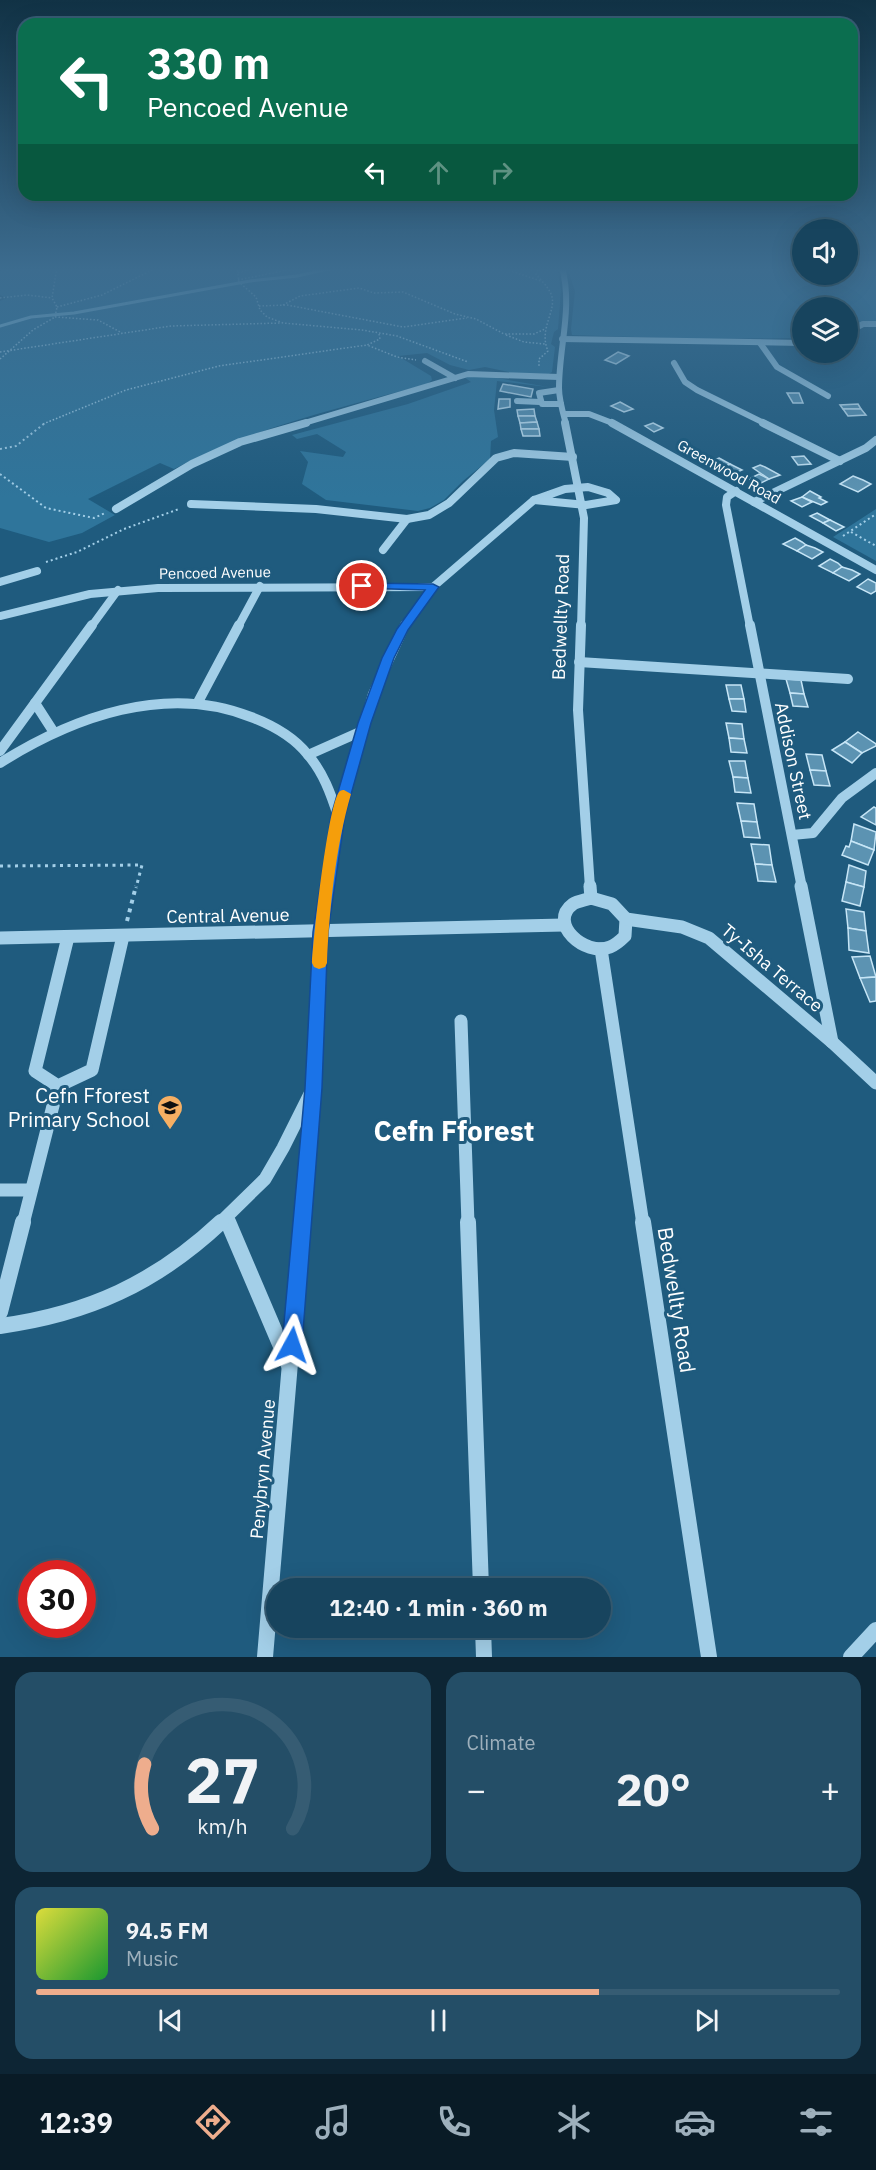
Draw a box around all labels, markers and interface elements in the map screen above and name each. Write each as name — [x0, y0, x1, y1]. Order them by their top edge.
text: 330 m — [147, 36, 270, 91]
icon: left — [48, 42, 126, 120]
text: Pencoed Avenue — [147, 89, 349, 124]
icon: left — [359, 156, 392, 189]
icon: ahead — [422, 156, 455, 189]
icon: right — [485, 156, 518, 189]
map controls — [792, 219, 858, 363]
button: sound — [792, 219, 858, 285]
button: layers — [792, 297, 858, 363]
street label: Greenwood Road — [674, 435, 784, 508]
street label: Bedwellty Road — [547, 554, 574, 680]
pin — [336, 560, 387, 611]
street label: Pencoed Avenue — [159, 562, 271, 583]
icon: arrive — [345, 569, 378, 602]
street label: Addison Street — [770, 700, 817, 822]
street label: Central Avenue — [166, 903, 290, 928]
street label: Ty-Isha Terrace — [717, 918, 828, 1017]
place label: Cefn Fforest Primary School — [8, 1081, 150, 1133]
school or university icon: Cefn Fforest Primary School — [155, 1093, 185, 1131]
district label: Cefn Fforest — [374, 1112, 534, 1149]
street label: Bedwellty Road — [652, 1225, 702, 1375]
position arrow — [260, 1313, 324, 1377]
street label: Penybryn Avenue — [245, 1398, 280, 1540]
speed limit sign: 30 — [18, 1560, 96, 1638]
text: 12:40 · 1 min · 360 m — [329, 1593, 548, 1622]
text: Climate — [467, 1729, 535, 1756]
text: 27 — [185, 1739, 260, 1820]
text: 20° — [616, 1760, 691, 1818]
text: − — [467, 1768, 486, 1811]
text: + — [820, 1768, 840, 1811]
text: km/h — [198, 1812, 248, 1840]
text: 94.5 FM — [126, 1916, 209, 1945]
text: Music — [126, 1945, 178, 1972]
icon: previous — [154, 2004, 187, 2037]
icon: pause — [422, 2004, 455, 2037]
icon: next — [690, 2004, 723, 2037]
icon: directions — [192, 2101, 234, 2143]
icon: music — [312, 2101, 354, 2143]
icon: phone — [433, 2101, 475, 2143]
icon: climate — [553, 2101, 595, 2143]
icon: car — [674, 2101, 716, 2143]
icon: filters — [795, 2101, 837, 2143]
text: 12:39 — [39, 2105, 113, 2140]

